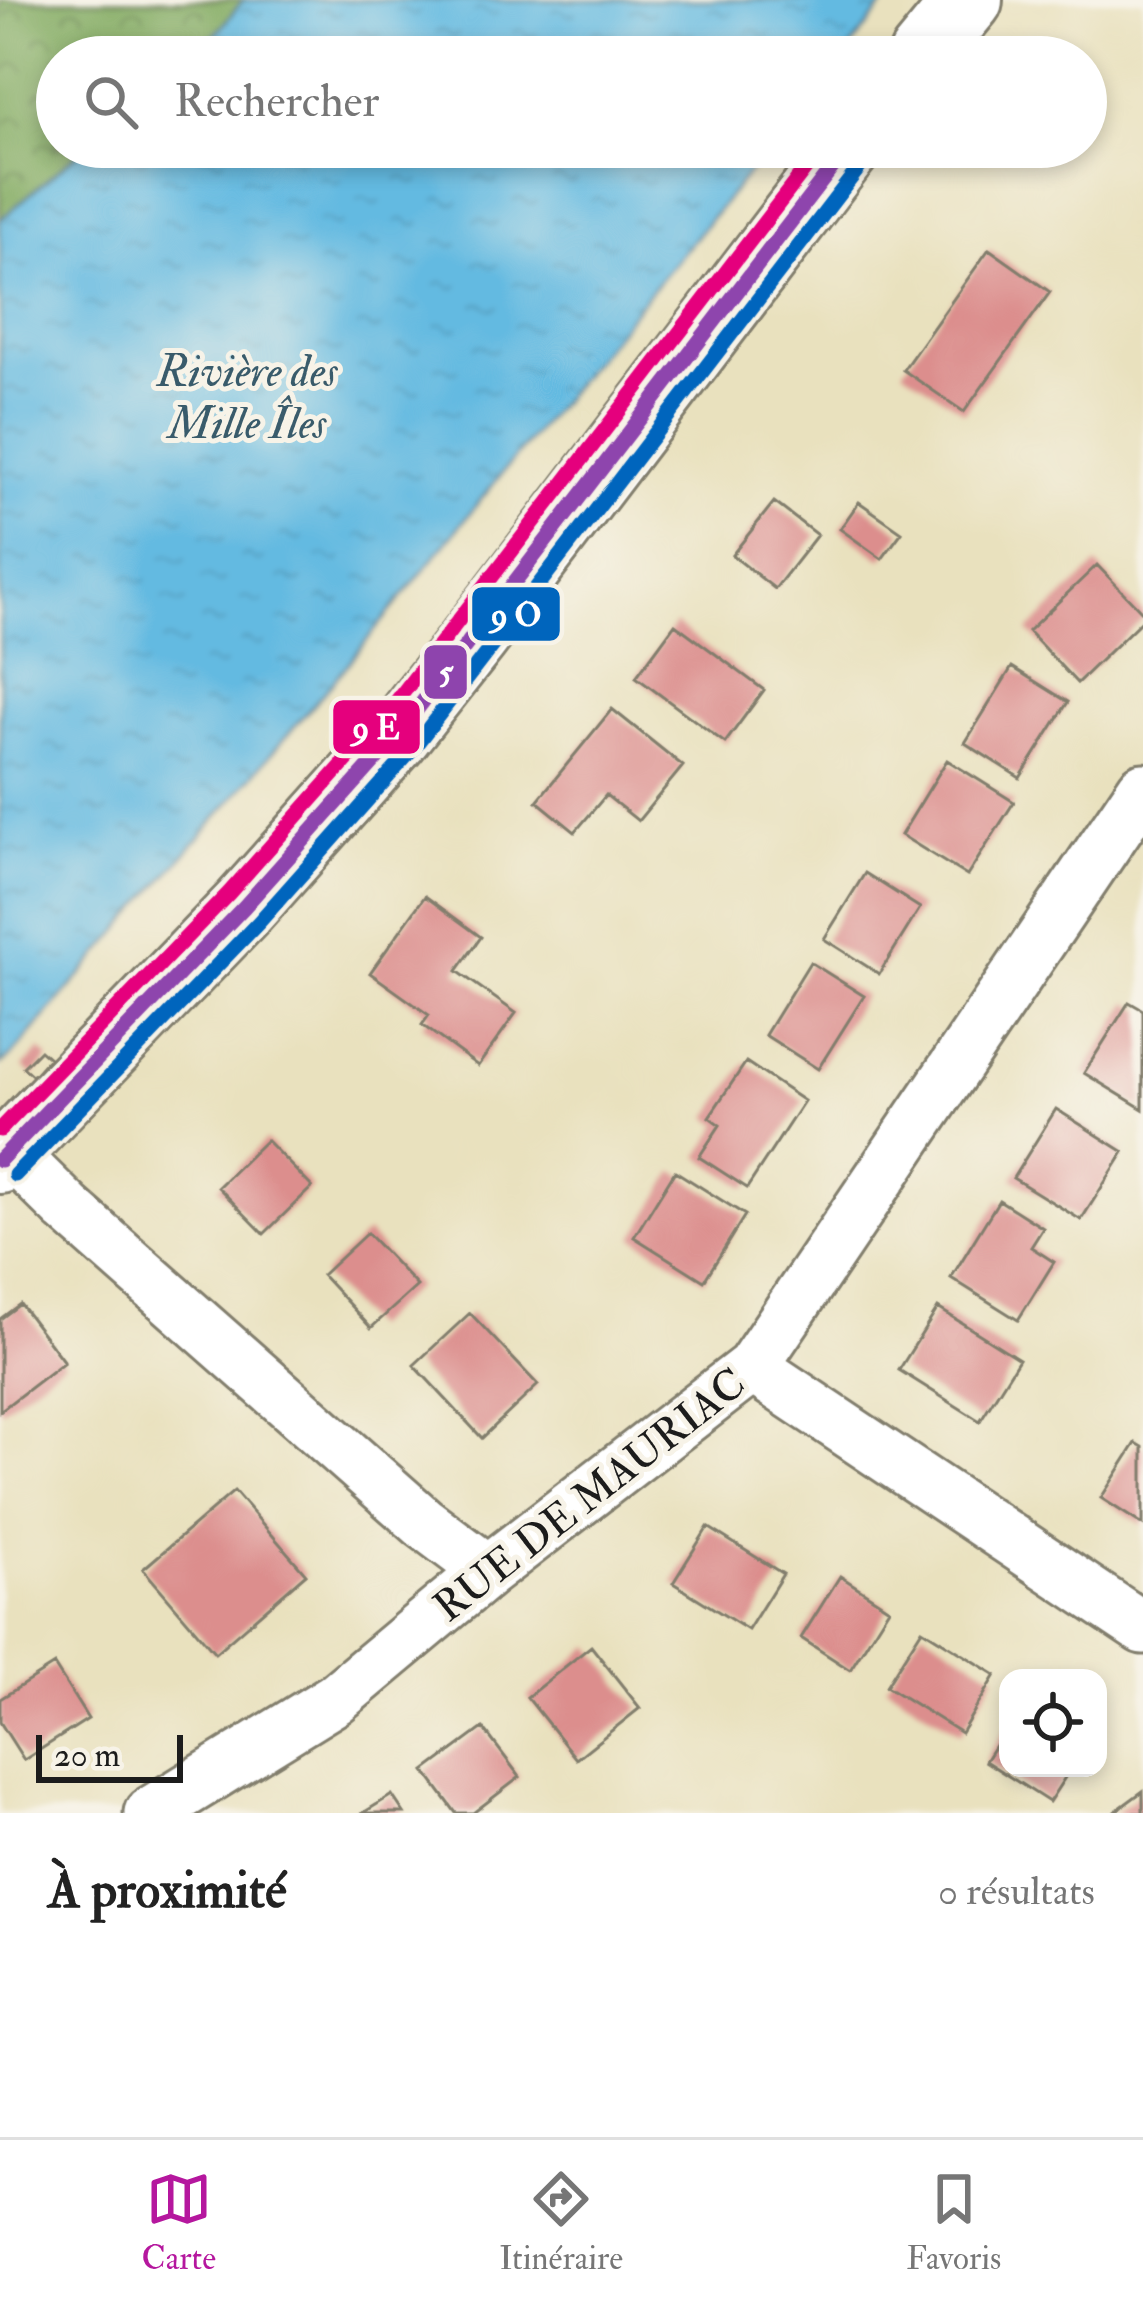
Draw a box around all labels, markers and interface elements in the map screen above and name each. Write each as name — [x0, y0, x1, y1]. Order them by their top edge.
search box — [36, 36, 1107, 168]
icon: search — [78, 69, 144, 135]
text: Rechercher — [174, 74, 379, 130]
water label: Rivière des Mille Îles — [156, 344, 338, 452]
line badge: 9 O — [470, 585, 562, 643]
text: 9 O — [488, 595, 541, 636]
line badge: 5 — [422, 643, 469, 701]
text: 5 — [439, 652, 454, 693]
line badge: 9 E — [331, 698, 422, 756]
text: 9 E — [349, 708, 400, 749]
street label: RUE DE MAURIAC — [424, 1358, 757, 1633]
map controls — [999, 1669, 1107, 1777]
button: locate — [999, 1669, 1107, 1777]
scale bar — [36, 1729, 183, 1782]
text: 20 m — [54, 1735, 120, 1776]
text: À proximité — [48, 1859, 287, 1923]
text: 0 résultats — [938, 1867, 1095, 1916]
tab: Carte — [142, 2166, 216, 2279]
tab: Itinéraire — [499, 2166, 623, 2279]
tab: Favoris — [906, 2166, 1001, 2279]

